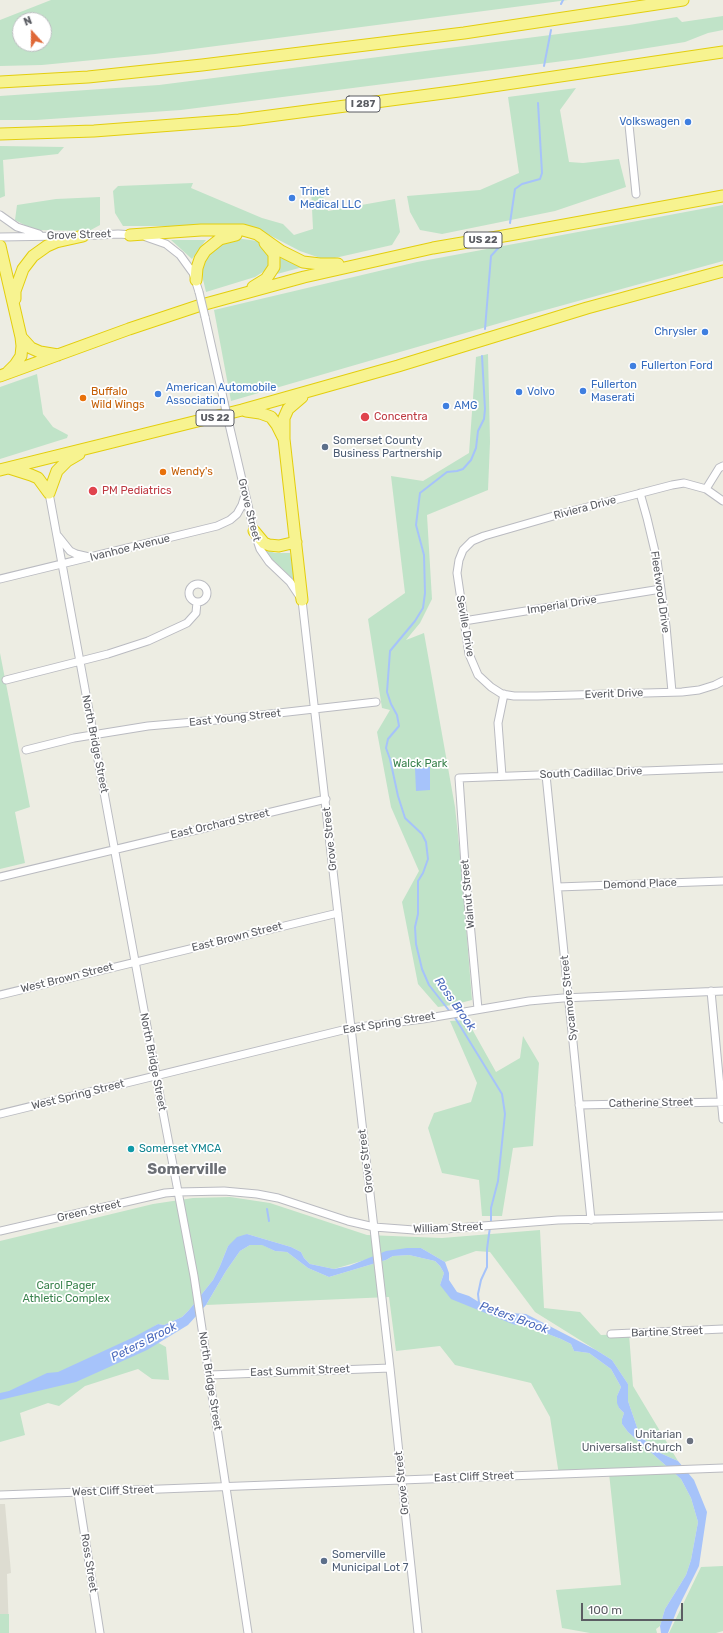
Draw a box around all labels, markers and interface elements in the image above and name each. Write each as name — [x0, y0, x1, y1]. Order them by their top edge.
north arrow — [12, 12, 52, 52]
text: N — [22, 14, 34, 29]
road number: I 287 — [346, 96, 380, 112]
place label: Volkswagen — [619, 115, 680, 129]
marker: Volkswagen — [683, 117, 693, 127]
place label: Trinet Medical LLC — [300, 185, 361, 211]
marker: Trinet Medical LLC — [287, 193, 297, 203]
street label: Grove Street — [47, 227, 111, 243]
road number: US 22 — [464, 232, 502, 248]
place label: Chrysler — [654, 325, 697, 339]
marker: Chrysler — [700, 327, 710, 337]
place label: Fullerton Ford — [641, 359, 713, 373]
marker: Fullerton Ford — [628, 361, 638, 371]
place label: Fullerton Maserati — [591, 378, 637, 404]
place label: American Automobile Association — [166, 381, 276, 407]
place label: Buffalo Wild Wings — [91, 385, 145, 411]
place label: Volvo — [527, 385, 555, 399]
marker: Fullerton Maserati — [578, 386, 588, 396]
marker: Volvo — [514, 387, 524, 397]
marker: American Automobile Association — [153, 389, 163, 399]
marker: Buffalo Wild Wings — [78, 393, 88, 403]
place label: AMG — [454, 399, 478, 413]
marker: AMG — [441, 401, 451, 411]
road number: US 22 — [196, 410, 234, 426]
place label: Concentra — [374, 410, 428, 424]
marker: Concentra — [359, 411, 371, 423]
place label: Somerset County Business Partnership — [333, 434, 442, 460]
marker: Somerset County Business Partnership — [320, 442, 330, 452]
place label: Wendy's — [171, 465, 213, 479]
marker: Wendy's — [158, 467, 168, 477]
street label: Grove Street — [235, 477, 263, 543]
place label: PM Pediatrics — [102, 484, 172, 498]
marker: PM Pediatrics — [87, 485, 99, 497]
street label: Riviera Drive — [552, 493, 618, 523]
street label: Ivanhoe Avenue — [89, 532, 171, 564]
street label: Fleetwood Drive — [648, 550, 672, 634]
street label: Imperial Drive — [526, 593, 598, 617]
street label: Seville Drive — [453, 594, 477, 658]
street label: Everit Drive — [584, 686, 644, 702]
street label: North Bridge Street — [79, 694, 111, 794]
street label: East Young Street — [188, 707, 282, 729]
park label: Walck Park — [393, 757, 447, 771]
street label: South Cadillac Drive — [539, 765, 643, 781]
street label: East Orchard Street — [169, 806, 271, 842]
street label: Grove Street — [320, 806, 340, 872]
street label: Walnut Street — [458, 859, 478, 929]
street label: Demond Place — [603, 876, 677, 892]
street label: East Brown Street — [190, 919, 284, 955]
street label: Sycamore Street — [558, 955, 580, 1041]
street label: West Brown Street — [19, 960, 115, 996]
water label: Ross Brook — [431, 974, 479, 1034]
street label: East Spring Street — [342, 1009, 436, 1037]
street label: North Bridge Street — [137, 1012, 169, 1112]
street label: West Spring Street — [30, 1077, 126, 1113]
street label: Catherine Street — [609, 1096, 693, 1110]
street label: Grove Street — [356, 1128, 376, 1194]
place label: Somerset YMCA — [139, 1142, 221, 1156]
marker: Somerset YMCA — [126, 1144, 136, 1154]
district label: Somerville — [147, 1161, 227, 1179]
street label: Green Street — [56, 1197, 122, 1225]
street label: William Street — [413, 1220, 483, 1236]
park label: Carol Pager Athletic Complex — [22, 1279, 110, 1305]
water label: Peters Brook — [478, 1299, 550, 1337]
water label: Peters Brook — [109, 1319, 179, 1365]
street label: Bartine Street — [631, 1324, 703, 1340]
street label: North Bridge Street — [196, 1331, 224, 1431]
street label: East Summit Street — [250, 1363, 350, 1379]
place label: Unitarian Universalist Church — [582, 1428, 682, 1454]
marker: Unitarian Universalist Church — [685, 1436, 695, 1446]
street label: Grove Street — [392, 1450, 412, 1516]
street label: East Cliff Street — [434, 1469, 514, 1485]
street label: West Cliff Street — [72, 1483, 154, 1499]
street label: Ross Street — [78, 1533, 100, 1593]
place label: Somerville Municipal Lot 7 — [332, 1548, 408, 1574]
marker: Somerville Municipal Lot 7 — [319, 1556, 329, 1566]
scale bar — [583, 1595, 685, 1621]
text: 100 m — [588, 1603, 622, 1617]

